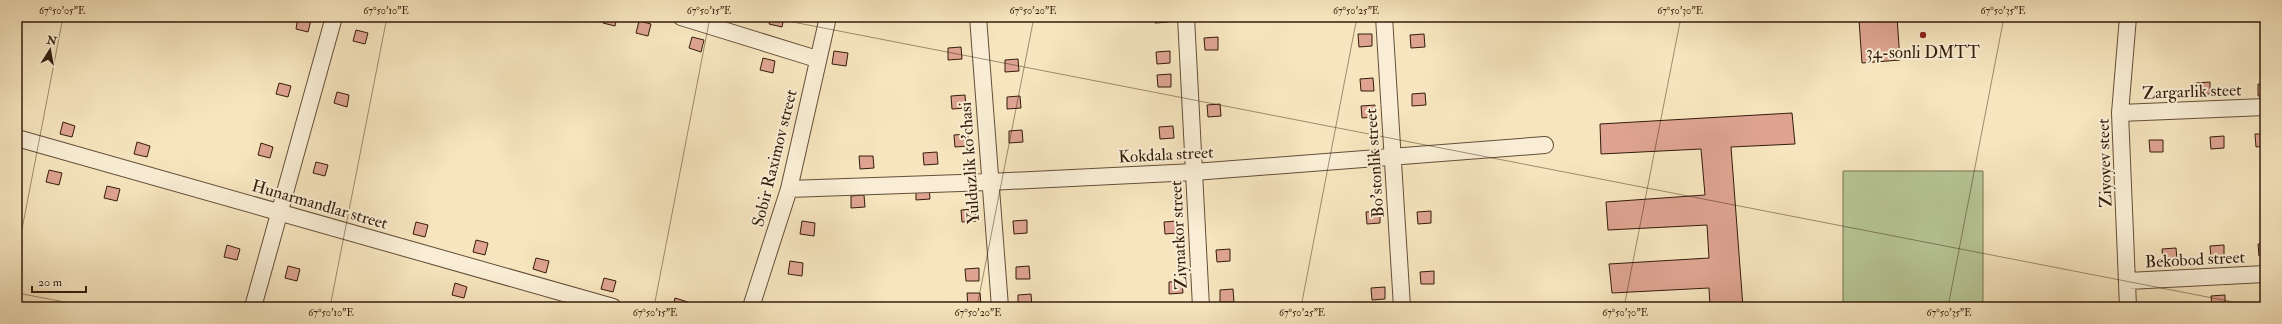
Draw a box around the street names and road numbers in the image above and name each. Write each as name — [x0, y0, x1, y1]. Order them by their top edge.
street label: Zargarlik steet — [2142, 79, 2242, 104]
street label: Sobir Raximov street — [747, 87, 802, 229]
street label: Yulduzlik ko'chasi — [955, 101, 984, 225]
street label: Bo'stonlik street — [1360, 107, 1389, 218]
street label: Ziyoyev steet — [2092, 118, 2118, 208]
street label: Kokdala street — [1118, 141, 1215, 167]
street label: Hunarmandlar street — [249, 175, 391, 234]
street label: Ziynatkor street — [1165, 179, 1193, 290]
street label: Bekobod street — [2145, 246, 2246, 273]

